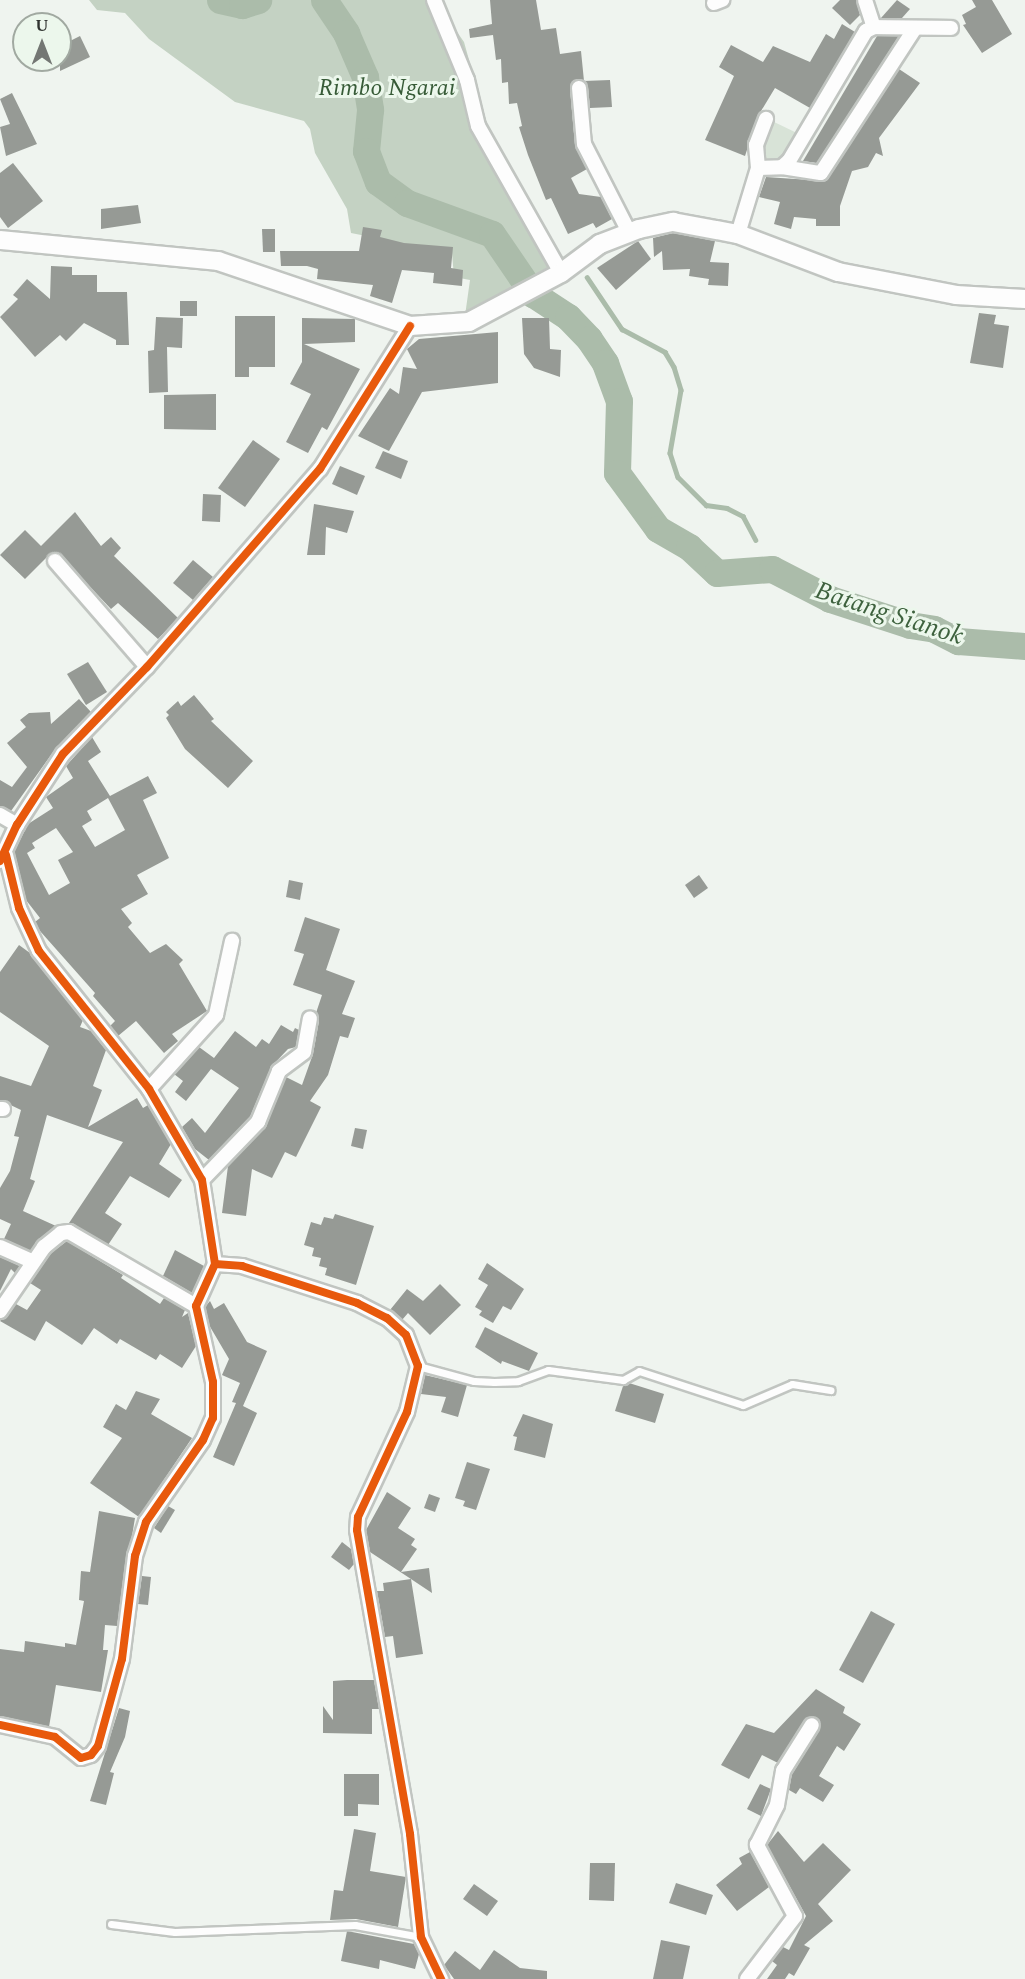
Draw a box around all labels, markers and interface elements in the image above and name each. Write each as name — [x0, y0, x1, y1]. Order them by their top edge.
north arrow — [12, 12, 72, 72]
text: U — [35, 14, 49, 38]
park label: Rimbo Ngarai — [318, 75, 456, 103]
water label: Batang Sianok — [811, 575, 967, 653]

